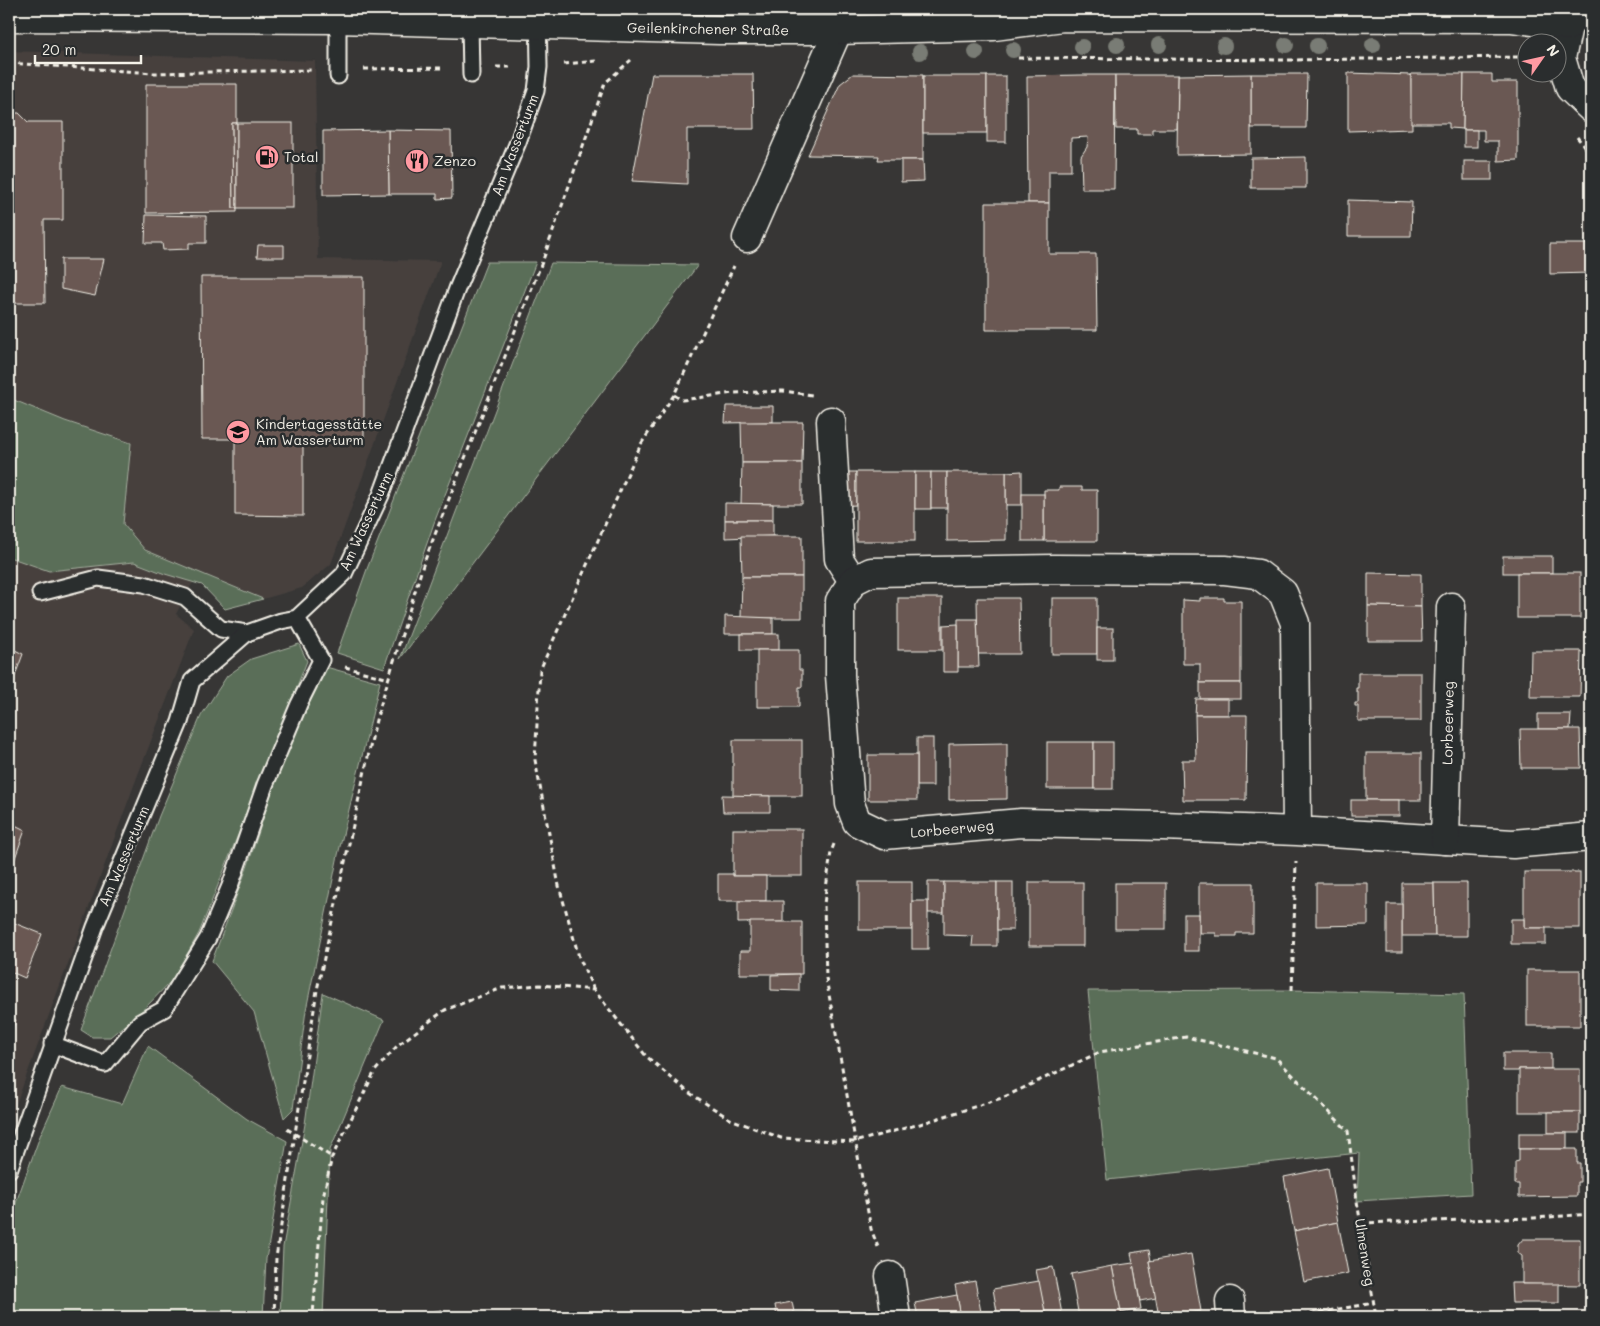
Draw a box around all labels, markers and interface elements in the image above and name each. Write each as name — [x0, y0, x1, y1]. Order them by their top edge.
street label: Geilenkirchener Straße — [627, 18, 789, 39]
scale bar — [35, 32, 141, 64]
north arrow — [1518, 32, 1568, 82]
text: 20 m — [42, 39, 76, 59]
text: N — [1542, 41, 1564, 60]
street label: Am Wasserturm — [486, 91, 543, 198]
fuel station icon: Total — [254, 144, 280, 170]
place label: Total — [284, 147, 319, 166]
restaurant icon: Zenzo — [404, 148, 430, 174]
place label: Zenzo — [434, 151, 476, 170]
place label: Kindertagesstätte Am Wasserturm — [256, 414, 382, 449]
school or university icon: Kindertagesstätte Am Wasserturm — [225, 419, 251, 445]
street label: Am Wasserturm — [334, 468, 397, 574]
street label: Lorbeerweg — [1437, 681, 1458, 765]
street label: Am Wasserturm — [94, 803, 153, 909]
street label: Lorbeerweg — [909, 815, 994, 842]
street label: Ulmenweg — [1351, 1217, 1380, 1287]

